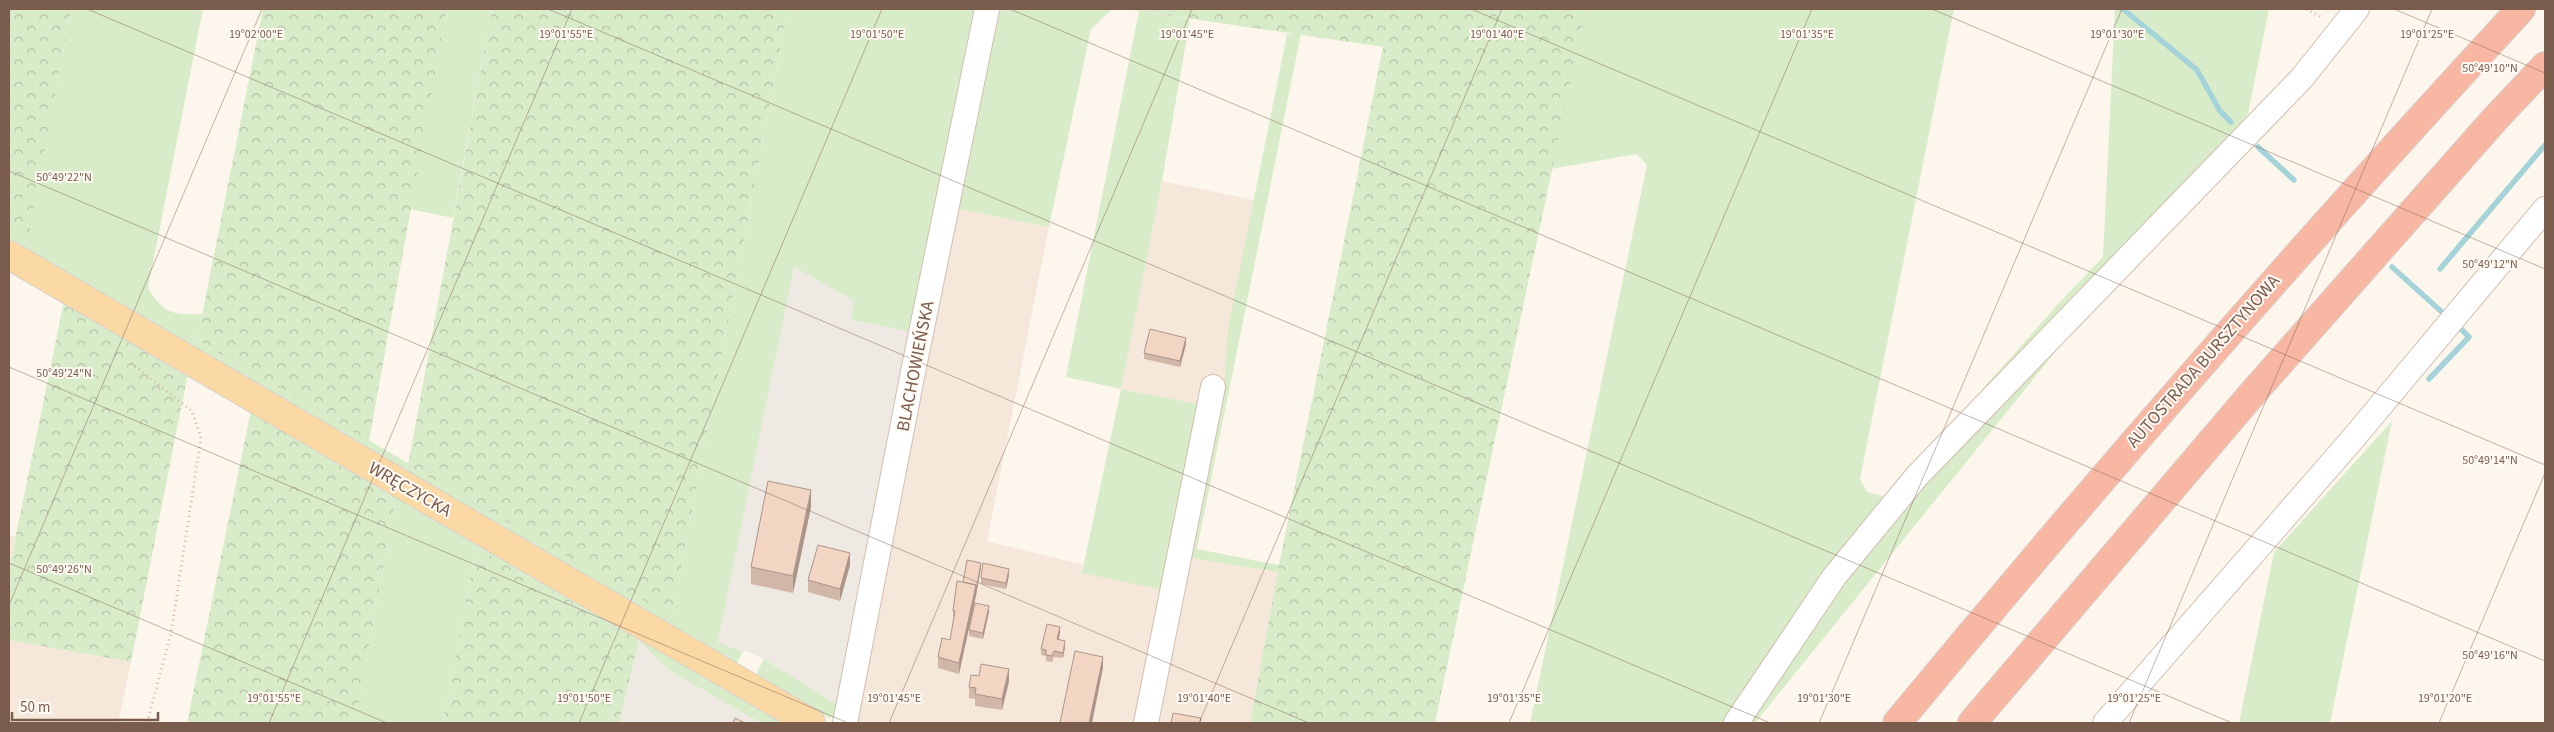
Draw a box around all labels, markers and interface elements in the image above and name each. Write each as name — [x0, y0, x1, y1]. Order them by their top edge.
text: 19°02'00"E — [229, 26, 283, 43]
text: 19°01'55"E — [539, 26, 593, 43]
text: 19°01'50"E — [850, 26, 904, 43]
text: 19°01'45"E — [1160, 26, 1214, 43]
text: 19°01'40"E — [1470, 26, 1524, 43]
text: 19°01'35"E — [1780, 26, 1834, 43]
text: 19°01'30"E — [2090, 26, 2144, 43]
text: 19°01'25"E — [2400, 26, 2454, 43]
text: 50°49'10"N — [2462, 60, 2518, 77]
text: 50°49'22"N — [36, 169, 92, 186]
text: 50°49'12"N — [2462, 256, 2518, 273]
street label: AUTOSTRADA BURSZTYNOWA — [2121, 269, 2286, 453]
street label: BLACHOWIEŃSKA — [891, 298, 940, 433]
text: 50°49'24"N — [36, 365, 92, 382]
text: 50°49'14"N — [2462, 452, 2518, 469]
street label: WRĘCZYCKA — [364, 456, 456, 523]
text: 50°49'26"N — [36, 561, 92, 578]
text: 50°49'16"N — [2462, 647, 2518, 664]
scale bar — [12, 690, 159, 722]
text: 19°01'55"E — [247, 690, 301, 707]
text: 19°01'50"E — [557, 690, 611, 707]
text: 19°01'45"E — [867, 690, 921, 707]
text: 19°01'40"E — [1177, 690, 1231, 707]
text: 19°01'35"E — [1487, 690, 1541, 707]
text: 19°01'30"E — [1797, 690, 1851, 707]
text: 19°01'25"E — [2107, 690, 2161, 707]
text: 19°01'20"E — [2418, 690, 2472, 707]
text: 50 m — [20, 697, 50, 718]

